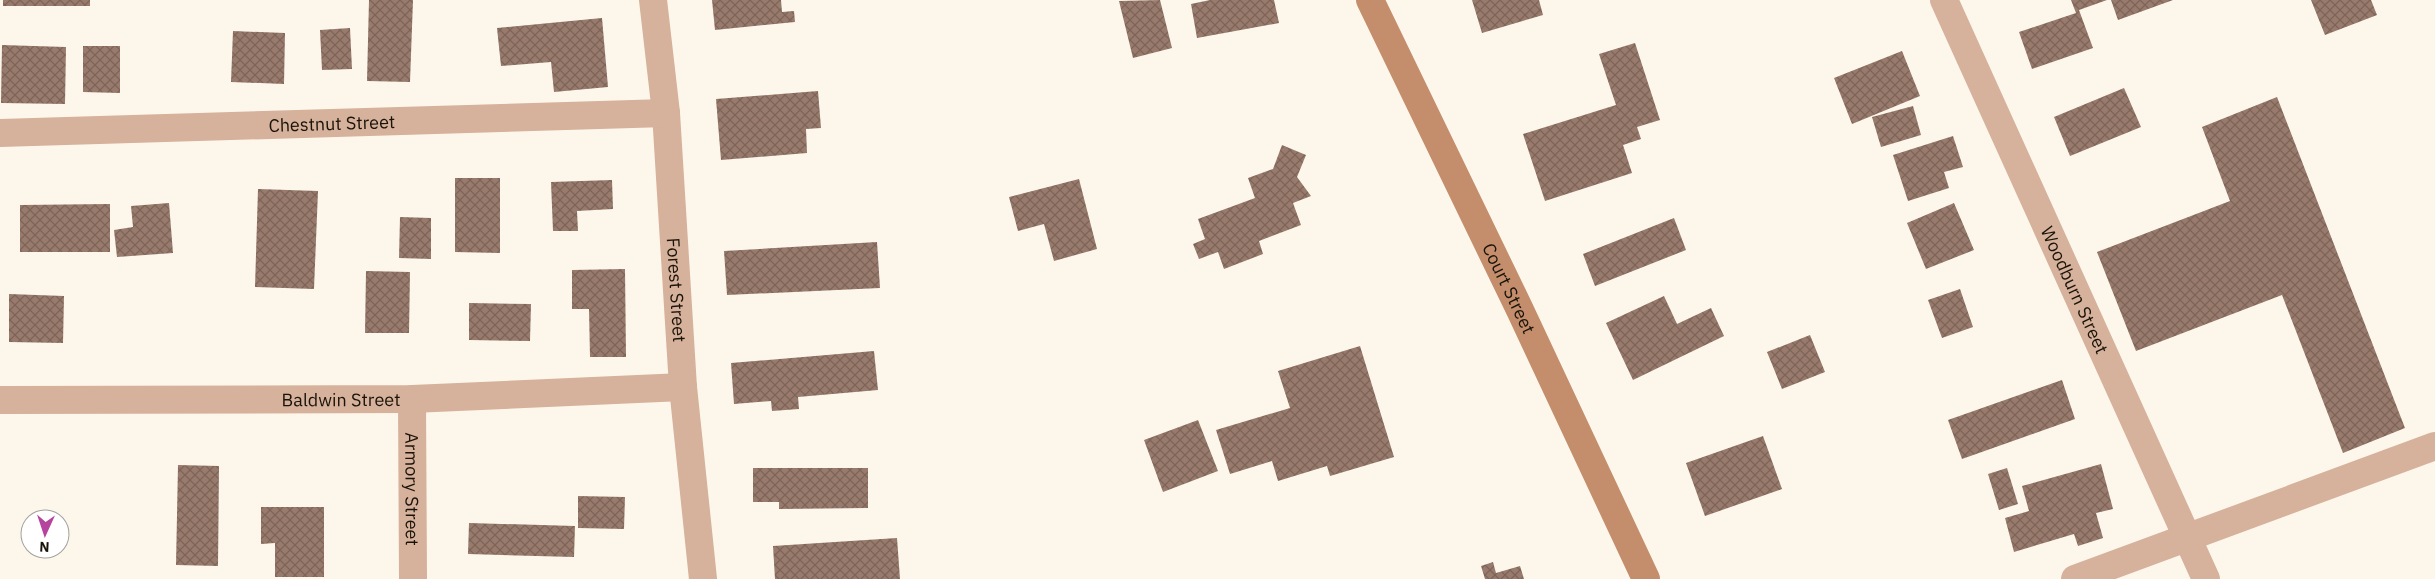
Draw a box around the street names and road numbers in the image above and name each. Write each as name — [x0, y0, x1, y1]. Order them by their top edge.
street label: Chestnut Street — [268, 110, 396, 136]
street label: Woodburn Street — [2036, 222, 2114, 357]
street label: Forest Street — [662, 237, 692, 343]
street label: Court Street — [1478, 239, 1541, 337]
street label: Baldwin Street — [281, 388, 401, 411]
street label: Armory Street — [401, 432, 424, 546]

